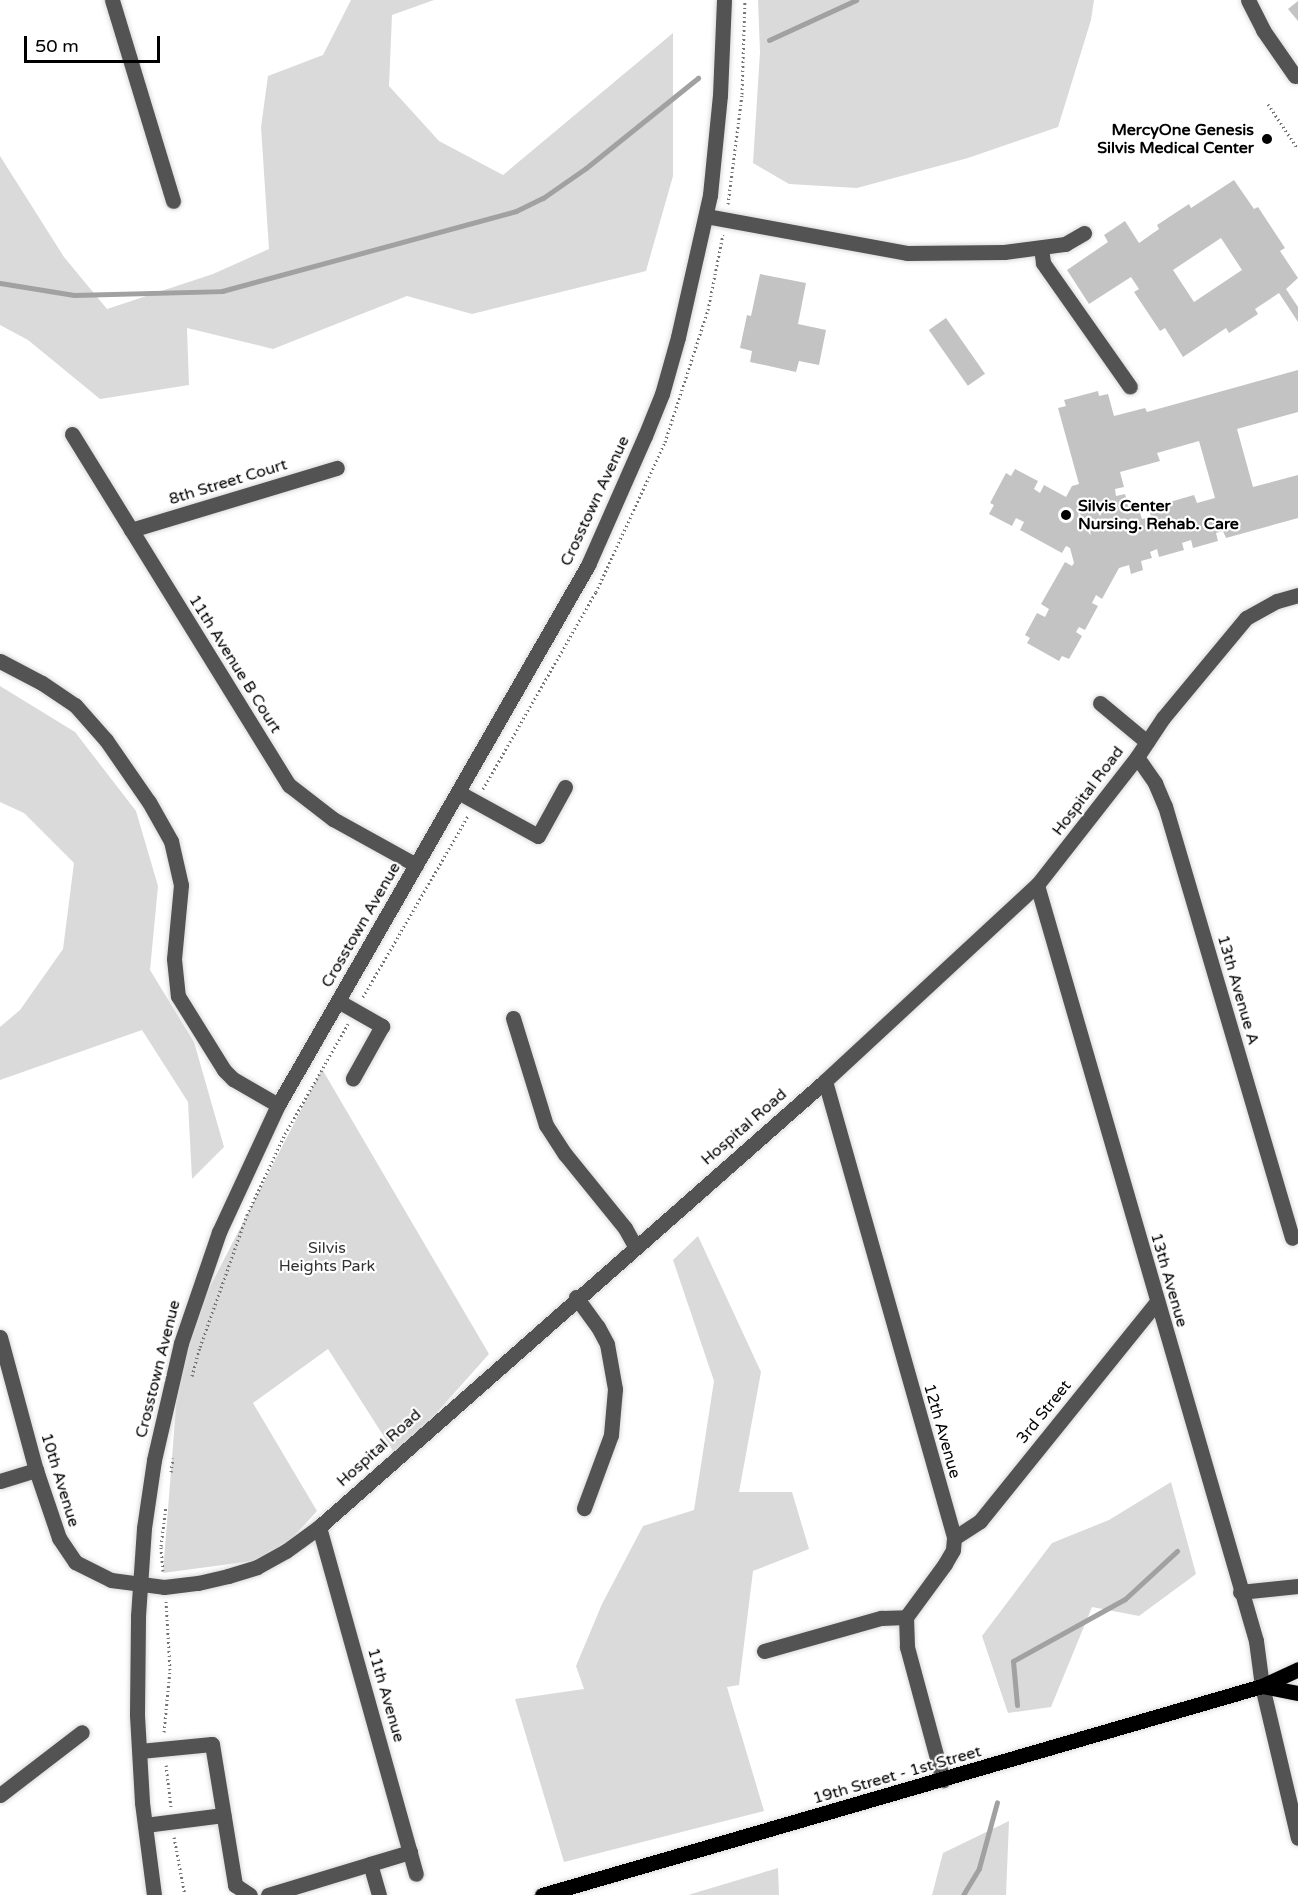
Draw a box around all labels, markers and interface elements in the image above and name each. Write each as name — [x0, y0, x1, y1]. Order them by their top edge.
scale bar — [27, 24, 164, 62]
text: 50 m — [35, 35, 79, 57]
place label: MercyOne Genesis Silvis Medical Center — [1097, 120, 1254, 158]
marker: MercyOne Genesis Silvis Medical Center — [1258, 130, 1276, 148]
street label: Crosstown Avenue — [556, 433, 634, 569]
street label: 8th Street Court — [167, 455, 289, 509]
place label: Silvis Center Nursing. Rehab. Care — [1078, 496, 1239, 534]
marker: Silvis Center Nursing. Rehab. Care — [1059, 508, 1073, 522]
street label: 11th Avenue B Court — [185, 591, 285, 737]
street label: Hospital Road — [1048, 743, 1128, 839]
street label: Crosstown Avenue — [317, 859, 405, 991]
street label: 13th Avenue A — [1213, 933, 1263, 1047]
street label: Hospital Road — [697, 1085, 791, 1169]
street label: 13th Avenue — [1146, 1231, 1192, 1329]
park label: Silvis Heights Park — [279, 1238, 375, 1276]
street label: Crosstown Avenue — [132, 1298, 184, 1440]
street label: 3rd Street — [1013, 1376, 1075, 1448]
street label: 12th Avenue — [919, 1382, 965, 1480]
street label: Hospital Road — [333, 1405, 425, 1491]
street label: 10th Avenue — [37, 1431, 83, 1529]
street label: 11th Avenue — [363, 1646, 409, 1744]
street label: 19th Street - 1st Street — [811, 1742, 983, 1808]

